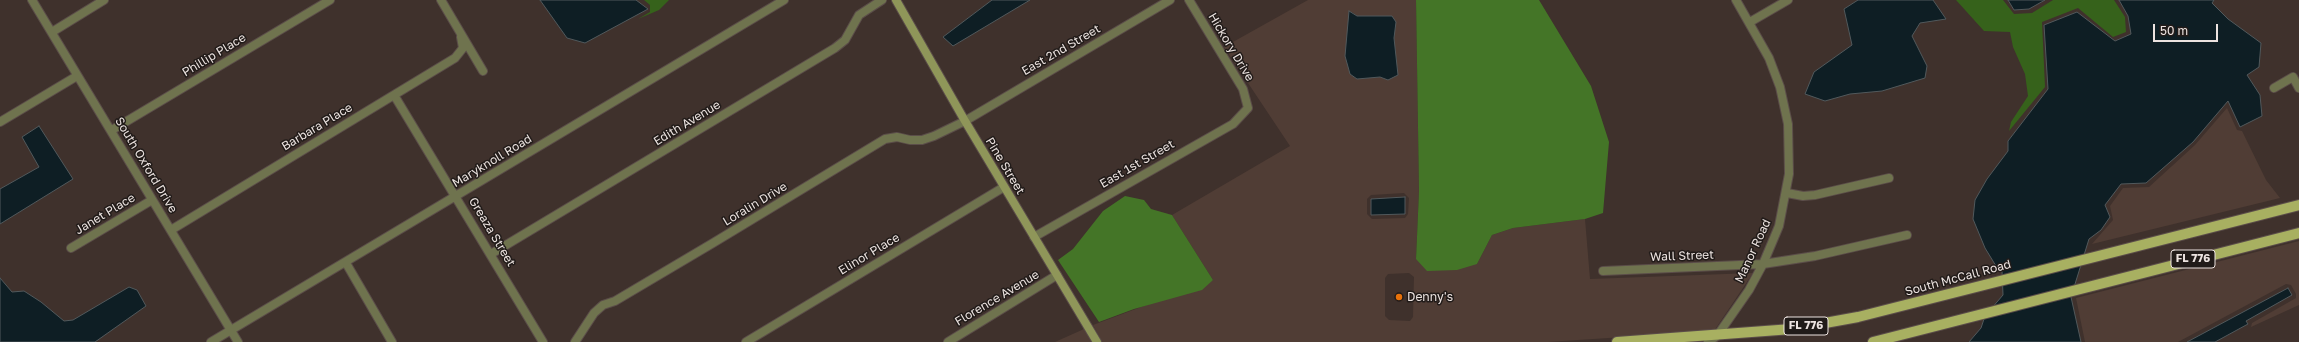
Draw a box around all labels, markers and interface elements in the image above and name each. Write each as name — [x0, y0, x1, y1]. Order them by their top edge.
street label: Hickory Drive — [1205, 10, 1257, 84]
scale bar — [2155, 16, 2220, 42]
street label: East 2nd Street — [1019, 22, 1103, 78]
text: 50 m — [2160, 23, 2188, 38]
street label: Phillip Place — [180, 30, 248, 80]
street label: Edith Avenue — [651, 97, 723, 149]
street label: Barbara Place — [279, 100, 355, 154]
street label: South Oxford Drive — [112, 115, 180, 215]
street label: Maryknoll Road — [450, 132, 534, 190]
street label: Pine Street — [982, 135, 1028, 197]
street label: East 1st Street — [1097, 137, 1177, 191]
street label: Loralin Drive — [720, 179, 790, 229]
street label: Janet Place — [72, 190, 138, 238]
street label: Greaza Street — [466, 195, 518, 269]
street label: Manor Road — [1732, 217, 1774, 285]
street label: Elinor Place — [836, 230, 902, 278]
street label: Wall Street — [1650, 248, 1714, 264]
road number: FL 776 — [2171, 250, 2215, 268]
street label: South McCall Road — [1903, 257, 2013, 299]
street label: Florence Avenue — [952, 267, 1042, 329]
place label: Denny's — [1407, 290, 1453, 304]
marker: Denny's — [1394, 292, 1404, 302]
road number: FL 776 — [1784, 317, 1828, 335]

